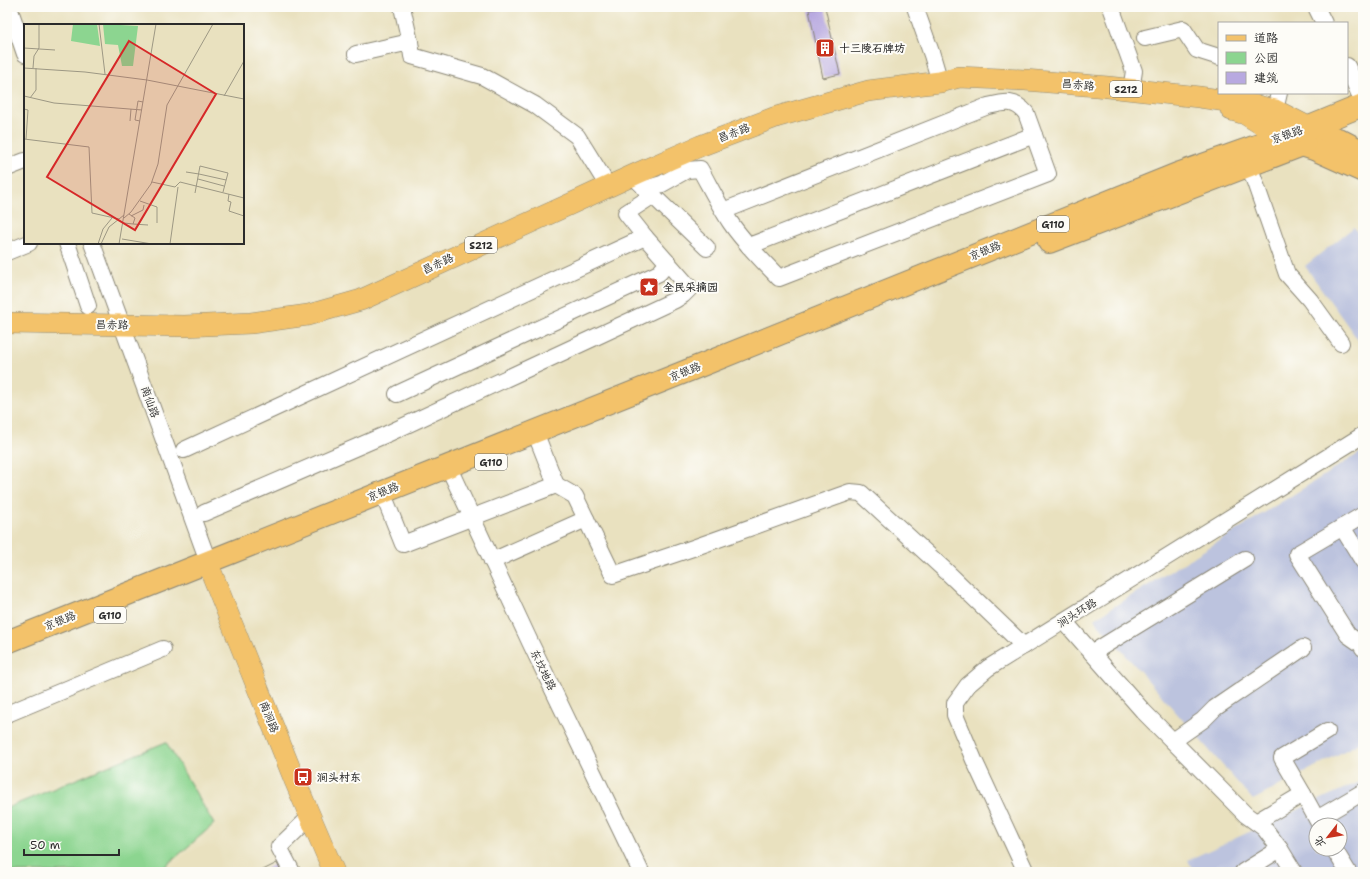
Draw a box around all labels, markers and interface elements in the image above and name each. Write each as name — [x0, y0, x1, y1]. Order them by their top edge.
legend — [1218, 22, 1348, 94]
inset map — [24, 24, 244, 244]
text: 道路 — [1254, 30, 1278, 46]
building icon: 十三陵石牌坊 — [814, 37, 836, 59]
place label: 十三陵石牌坊 — [839, 41, 905, 56]
text: 公园 — [1254, 50, 1278, 66]
text: 建筑 — [1254, 70, 1278, 86]
street label: 昌赤路 — [1061, 76, 1095, 94]
road number: S212 — [1110, 81, 1142, 97]
street label: 昌赤路 — [716, 120, 752, 146]
street label: 京银路 — [1269, 123, 1305, 147]
road number: G110 — [1037, 216, 1069, 232]
road number: S212 — [465, 237, 497, 253]
street label: 京银路 — [967, 238, 1003, 264]
street label: 昌赤路 — [420, 250, 456, 278]
place icon: 全民采摘园 — [638, 276, 660, 298]
place label: 全民采摘园 — [663, 280, 718, 295]
street label: 昌赤路 — [95, 317, 129, 333]
street label: 京银路 — [667, 359, 703, 385]
street label: 南仙路 — [137, 384, 163, 420]
road number: G110 — [475, 454, 507, 470]
street label: 京银路 — [365, 479, 401, 505]
street label: 涧头环路 — [1054, 595, 1100, 631]
road number: G110 — [94, 607, 126, 623]
street label: 京银路 — [42, 608, 78, 634]
street label: 东坟地路 — [527, 647, 559, 693]
street label: 南涧路 — [256, 699, 282, 735]
bus stop icon: 涧头村东 — [292, 766, 314, 788]
place label: 涧头村东 — [317, 770, 361, 785]
north arrow — [1308, 817, 1348, 857]
scale bar — [24, 831, 119, 857]
text: 北 — [1311, 833, 1329, 850]
text: 50 m — [30, 837, 60, 853]

